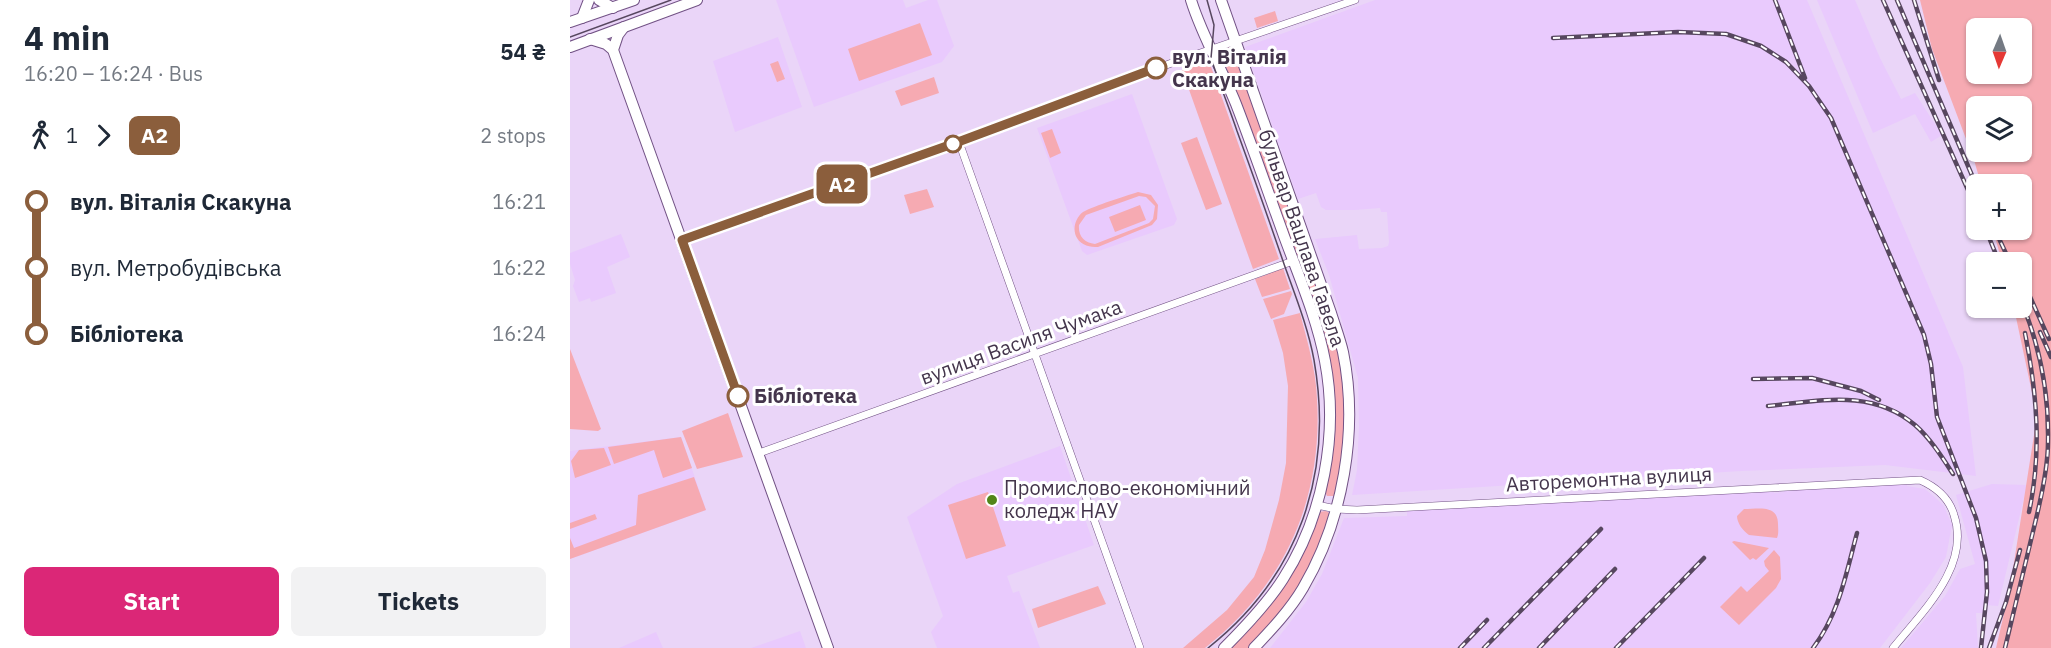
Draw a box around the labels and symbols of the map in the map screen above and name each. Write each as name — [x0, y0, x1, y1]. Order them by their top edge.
north arrow — [1966, 18, 2032, 84]
place label: вул. Віталія Скакуна — [1172, 43, 1287, 93]
marker: вул. Віталія Скакуна — [1145, 57, 1167, 79]
street label: бульвар Вацлава Гавела — [1253, 126, 1352, 350]
unlabelled marker — [944, 135, 962, 153]
line badge: А2 — [815, 164, 869, 204]
street label: вулиця Василя Чумака — [916, 292, 1126, 391]
place label: Бібліотека — [754, 382, 857, 409]
marker: Бібліотека — [727, 385, 749, 407]
street label: Авторемонтна вулиця — [1505, 460, 1713, 497]
place label: Промислово-економічний коледж НАУ — [1004, 474, 1250, 524]
marker: Промислово-економічний коледж НАУ — [985, 493, 999, 507]

